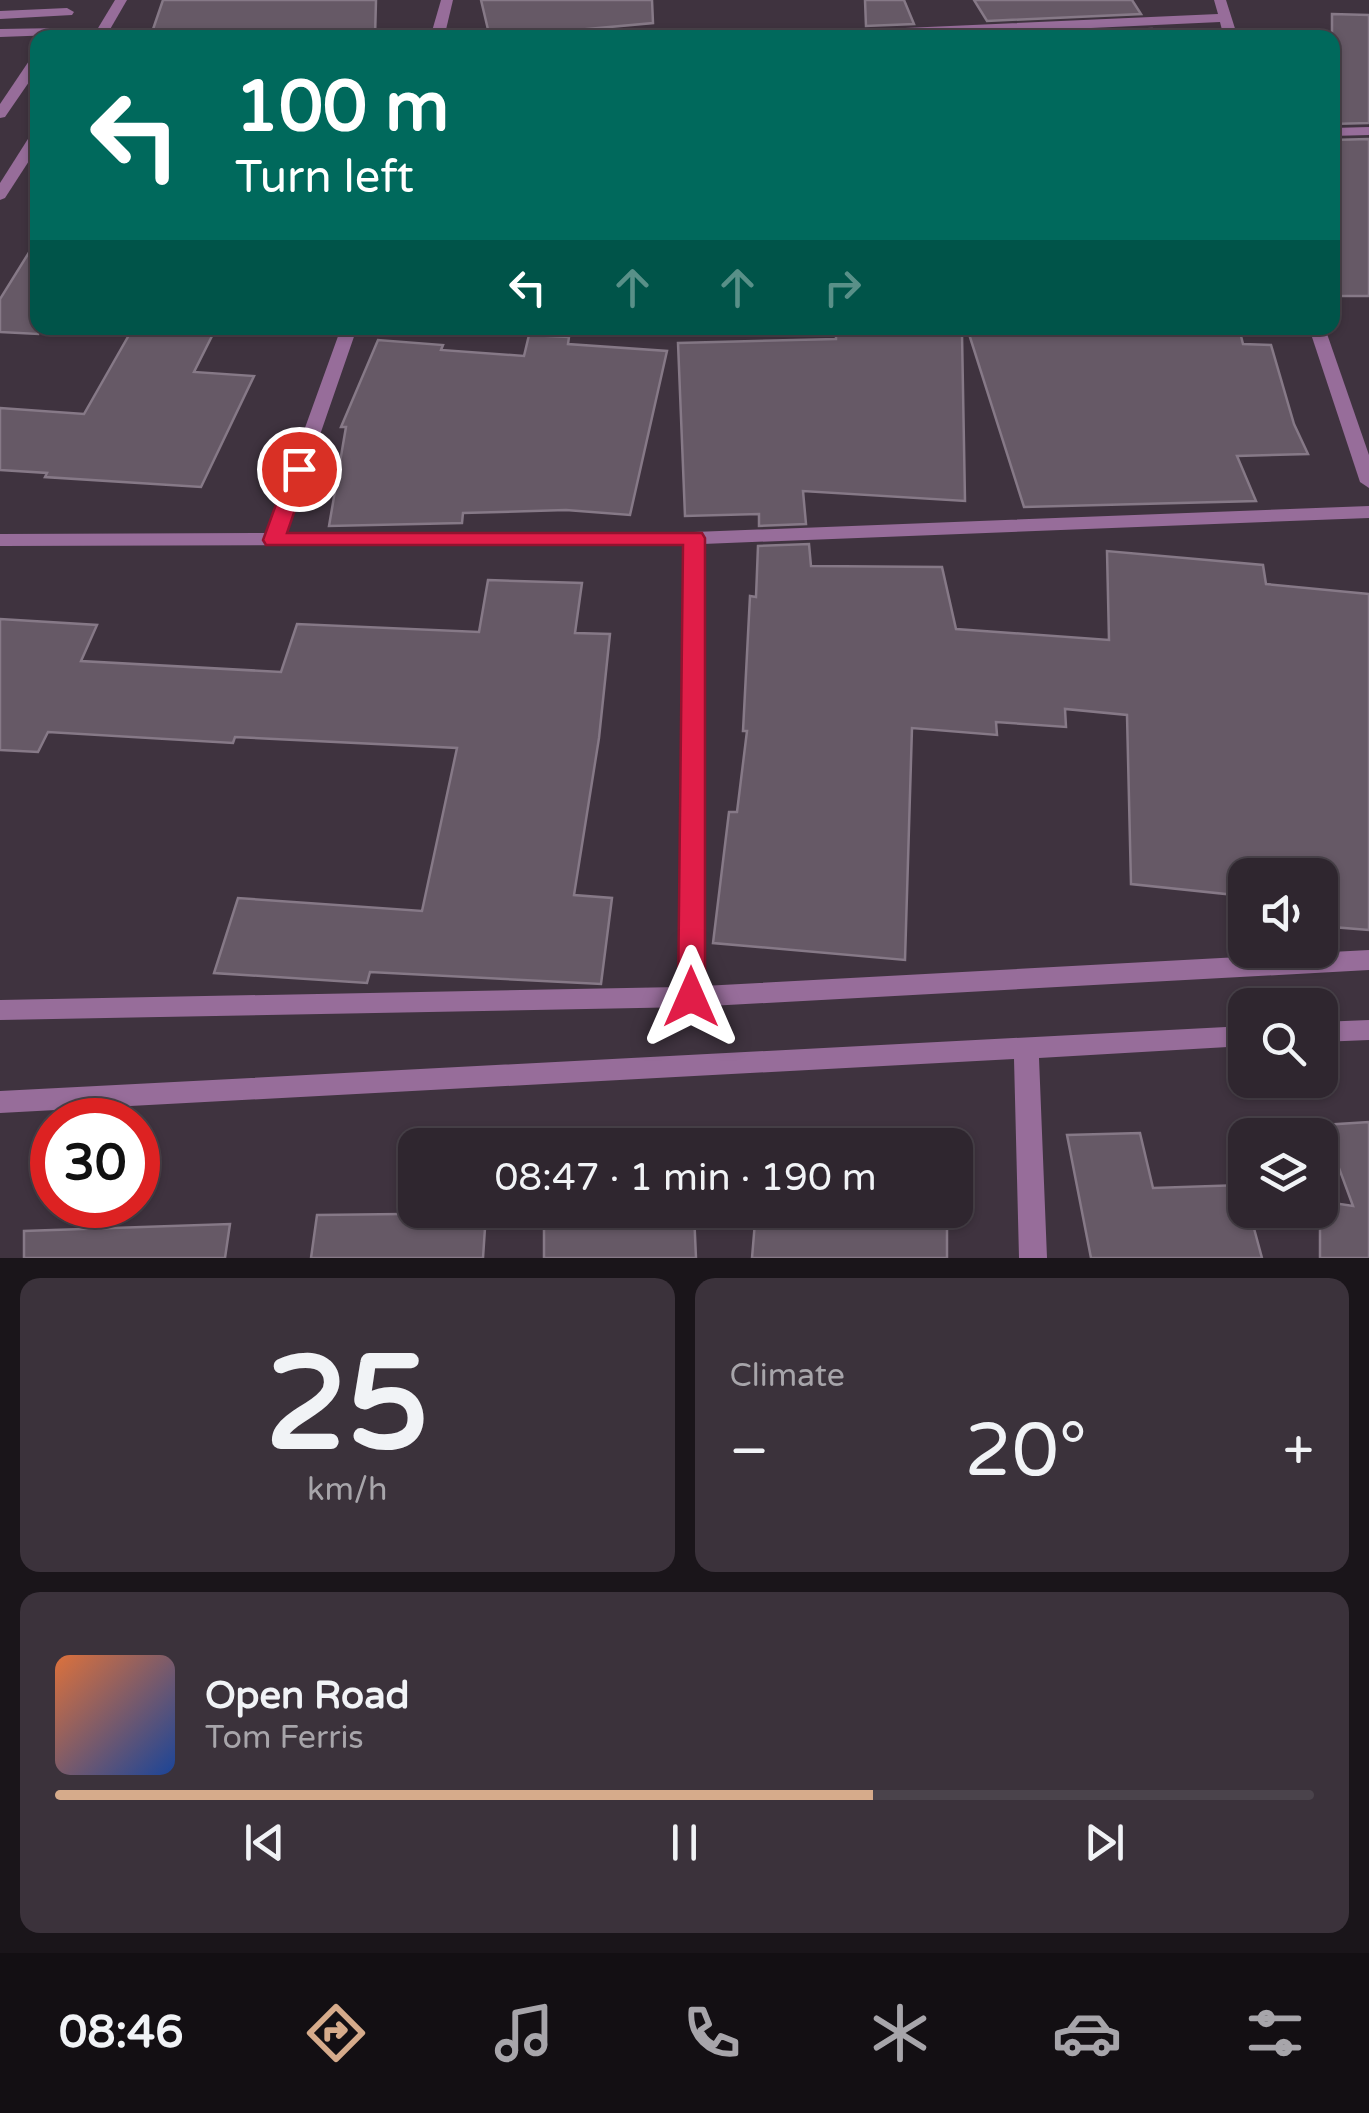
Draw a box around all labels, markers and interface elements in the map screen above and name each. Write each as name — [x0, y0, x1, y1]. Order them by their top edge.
text: 100 m — [235, 66, 449, 150]
icon: left — [70, 70, 200, 200]
text: Turn left — [235, 151, 414, 205]
icon: left — [500, 260, 555, 315]
icon: ahead — [605, 260, 660, 315]
icon: ahead — [710, 260, 765, 315]
icon: right — [815, 260, 870, 315]
pin — [257, 427, 342, 512]
icon: arrive — [272, 442, 327, 497]
map controls — [1228, 858, 1338, 1228]
button: sound — [1228, 858, 1338, 968]
position arrow — [639, 945, 743, 1049]
button: search — [1228, 988, 1338, 1098]
speed limit sign: 30 — [30, 1098, 160, 1228]
button: layers — [1228, 1118, 1338, 1228]
text: 08:47 · 1 min · 190 m — [494, 1155, 877, 1201]
text: 25 — [266, 1328, 429, 1484]
text: Climate — [730, 1357, 845, 1395]
text: 20° — [965, 1406, 1087, 1496]
text: − — [730, 1419, 769, 1485]
text: + — [1283, 1419, 1314, 1485]
text: km/h — [307, 1471, 387, 1509]
text: Open Road — [205, 1673, 410, 1719]
text: Tom Ferris — [205, 1719, 364, 1757]
icon: previous — [237, 1815, 292, 1870]
icon: pause — [657, 1815, 712, 1870]
icon: next — [1077, 1815, 1132, 1870]
icon: directions — [301, 1998, 371, 2068]
icon: music — [489, 1998, 559, 2068]
icon: phone — [677, 1998, 747, 2068]
icon: climate — [865, 1998, 935, 2068]
icon: car — [1052, 1998, 1122, 2068]
icon: filters — [1240, 1998, 1310, 2068]
text: 08:46 — [59, 2006, 184, 2060]

